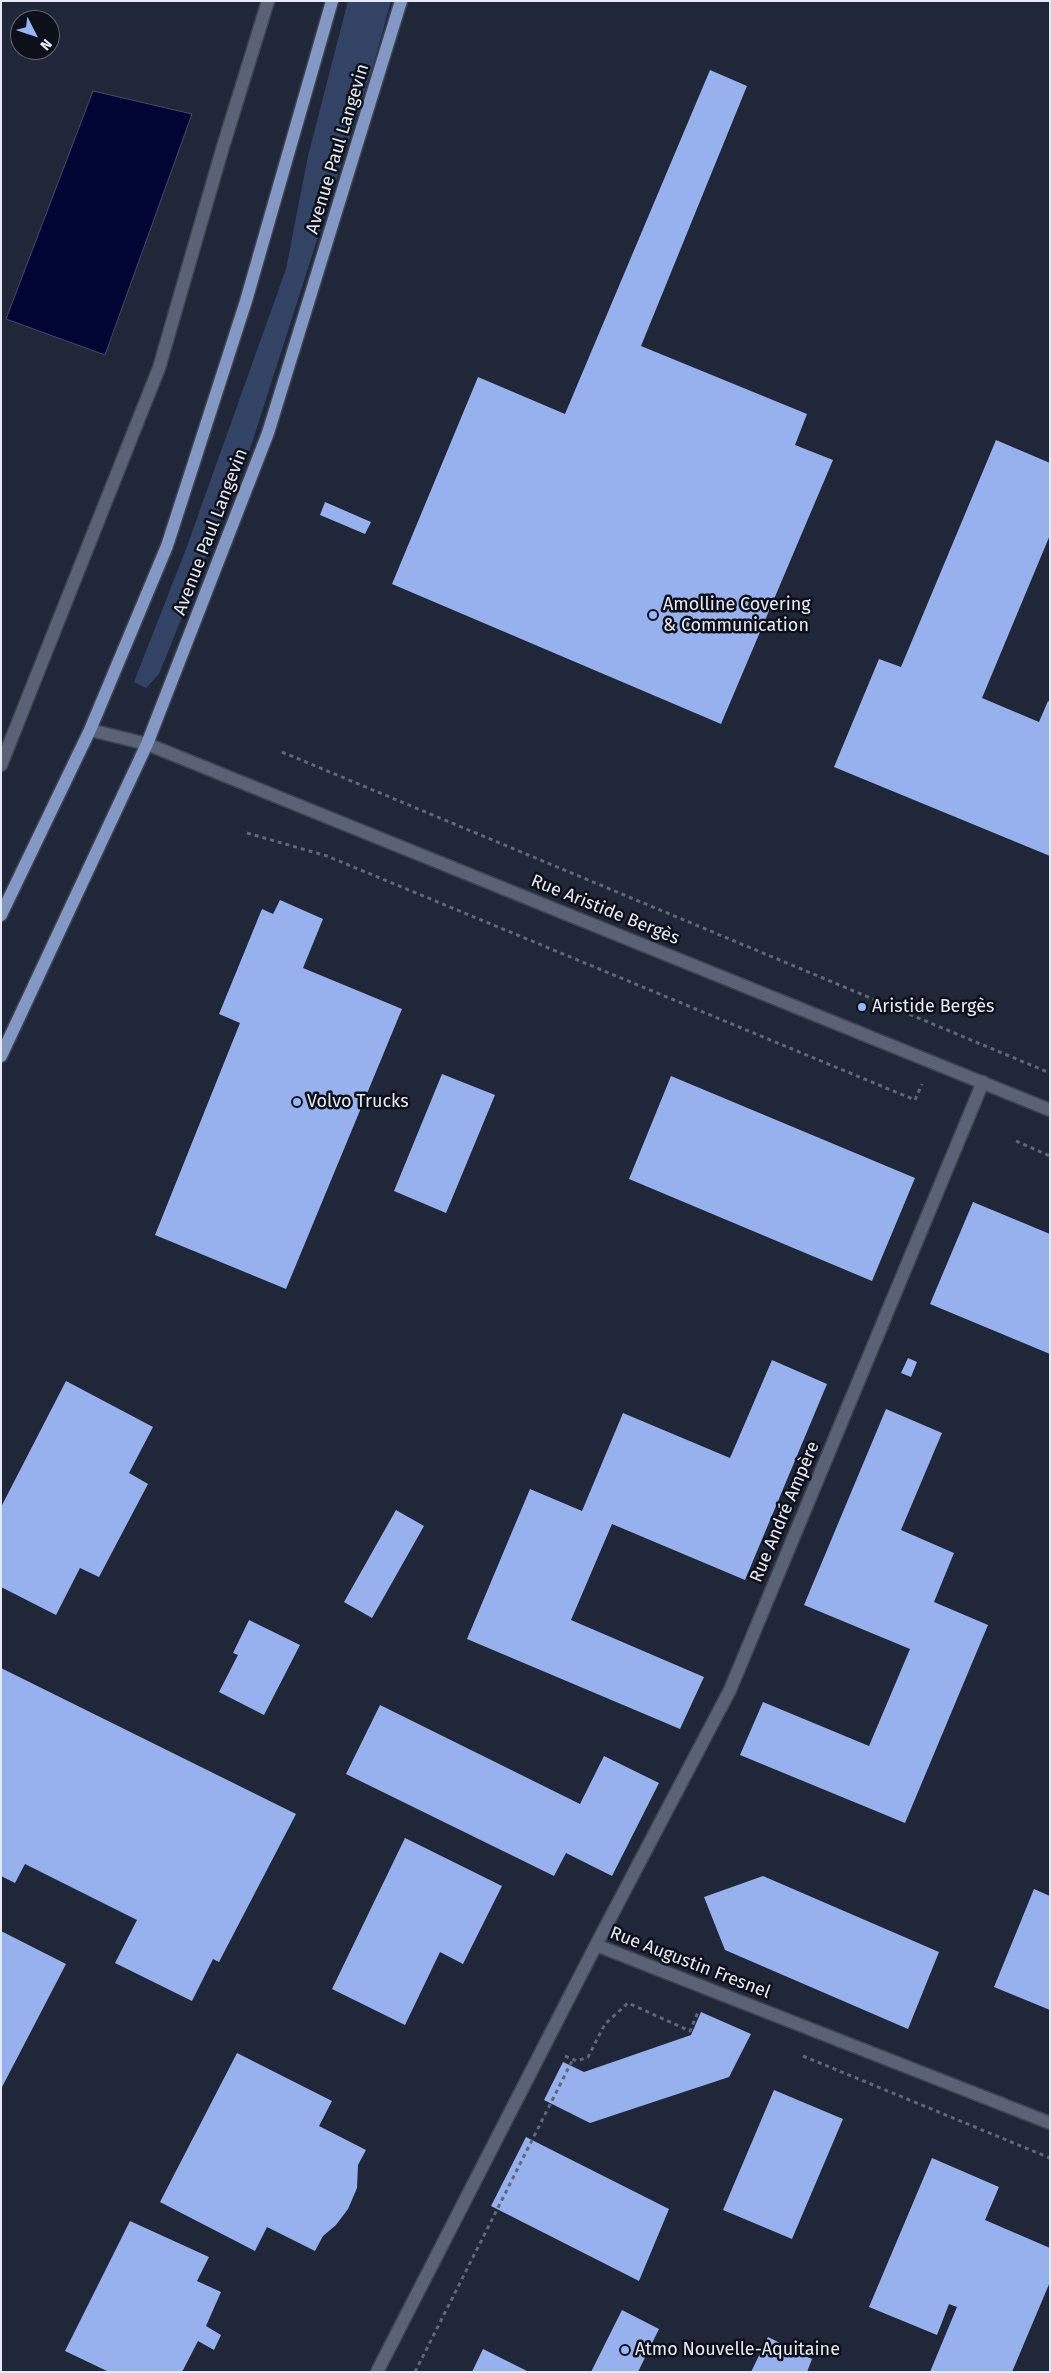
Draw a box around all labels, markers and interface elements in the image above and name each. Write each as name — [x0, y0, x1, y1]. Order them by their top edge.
north arrow — [10, 10, 60, 60]
text: N — [36, 35, 55, 54]
street label: Avenue Paul Langevin — [302, 61, 374, 237]
street label: Avenue Paul Langevin — [169, 446, 253, 618]
place label: Amolline Covering & Communication — [663, 594, 811, 636]
marker: Amolline Covering & Communication — [647, 609, 659, 621]
street label: Rue Aristide Bergès — [528, 870, 682, 950]
place label: Aristide Bergès — [872, 996, 994, 1018]
marker: Aristide Bergès — [856, 1001, 868, 1013]
place label: Volvo Trucks — [307, 1091, 409, 1113]
marker: Volvo Trucks — [291, 1096, 303, 1108]
street label: Rue André Ampère — [746, 1438, 824, 1586]
street label: Rue Augustin Fresnel — [607, 1922, 773, 2004]
place label: Atmo Nouvelle-Aquitaine — [635, 2339, 840, 2361]
marker: Atmo Nouvelle-Aquitaine — [619, 2344, 631, 2356]

